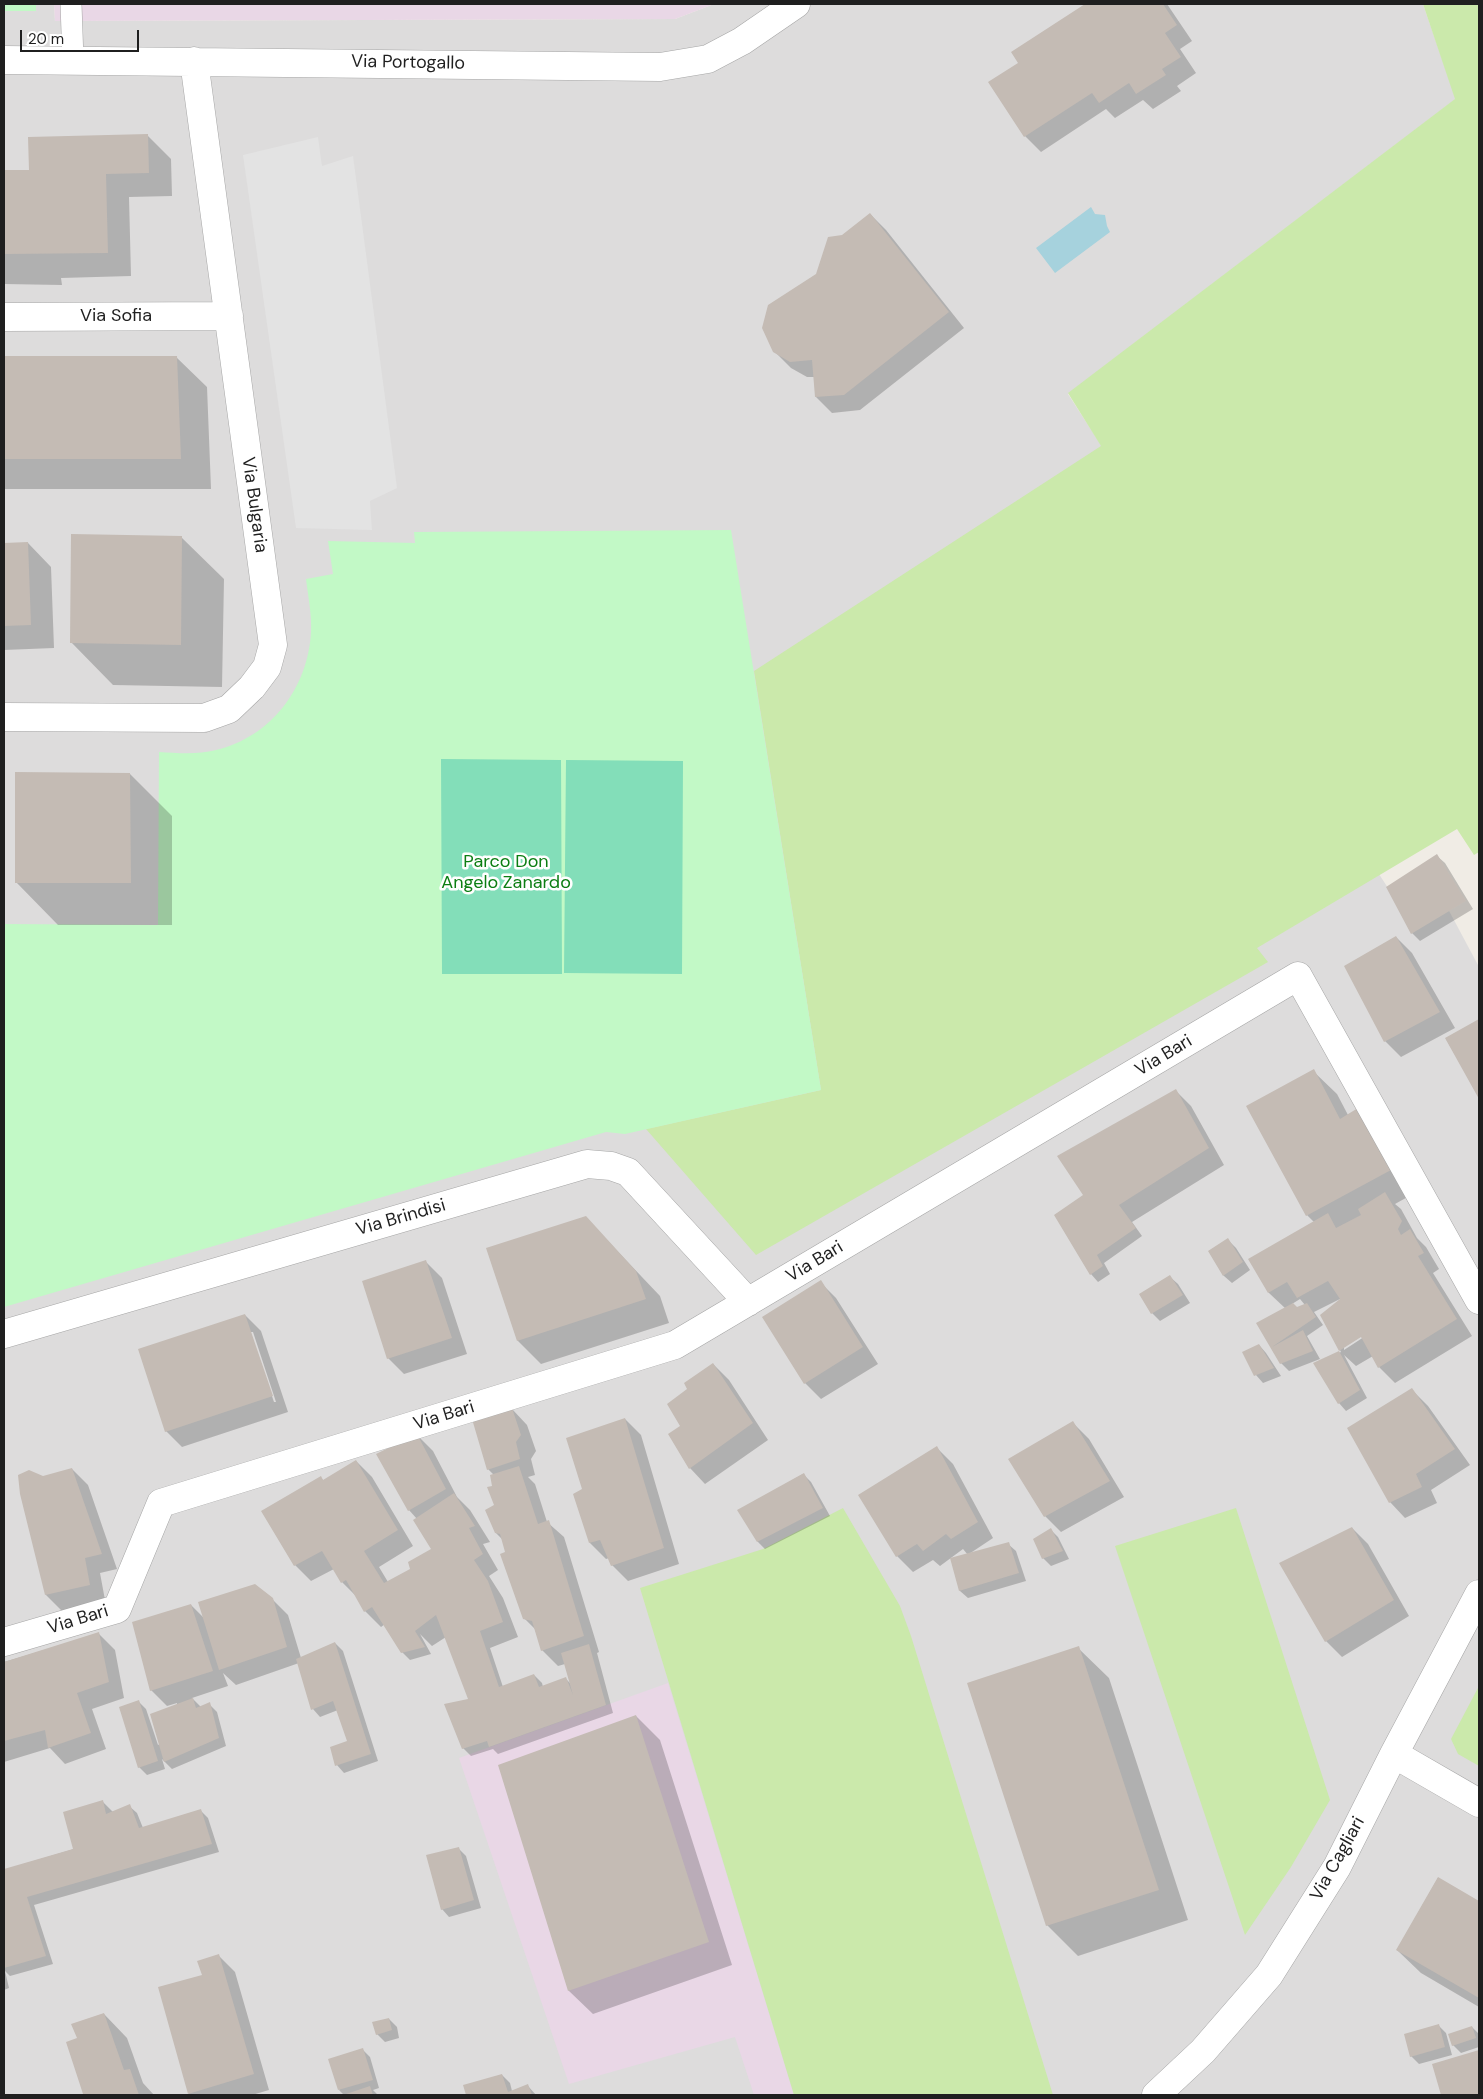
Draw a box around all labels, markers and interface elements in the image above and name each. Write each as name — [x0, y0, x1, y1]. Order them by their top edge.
scale bar — [22, 20, 141, 52]
text: 20 m — [28, 29, 64, 49]
street label: Via Portogallo — [351, 51, 465, 75]
street label: Via Sofia — [80, 305, 152, 327]
street label: Via Bulgaria — [237, 456, 271, 554]
park label: Parco Don Angelo Zanardo — [441, 851, 571, 894]
street label: Via Bari — [1132, 1031, 1196, 1081]
street label: Via Brindisi — [354, 1195, 448, 1241]
street label: Via Bari — [783, 1237, 847, 1287]
street label: Via Bari — [411, 1397, 477, 1435]
street label: Via Bari — [45, 1601, 111, 1639]
street label: Via Cagliari — [1306, 1813, 1370, 1905]

